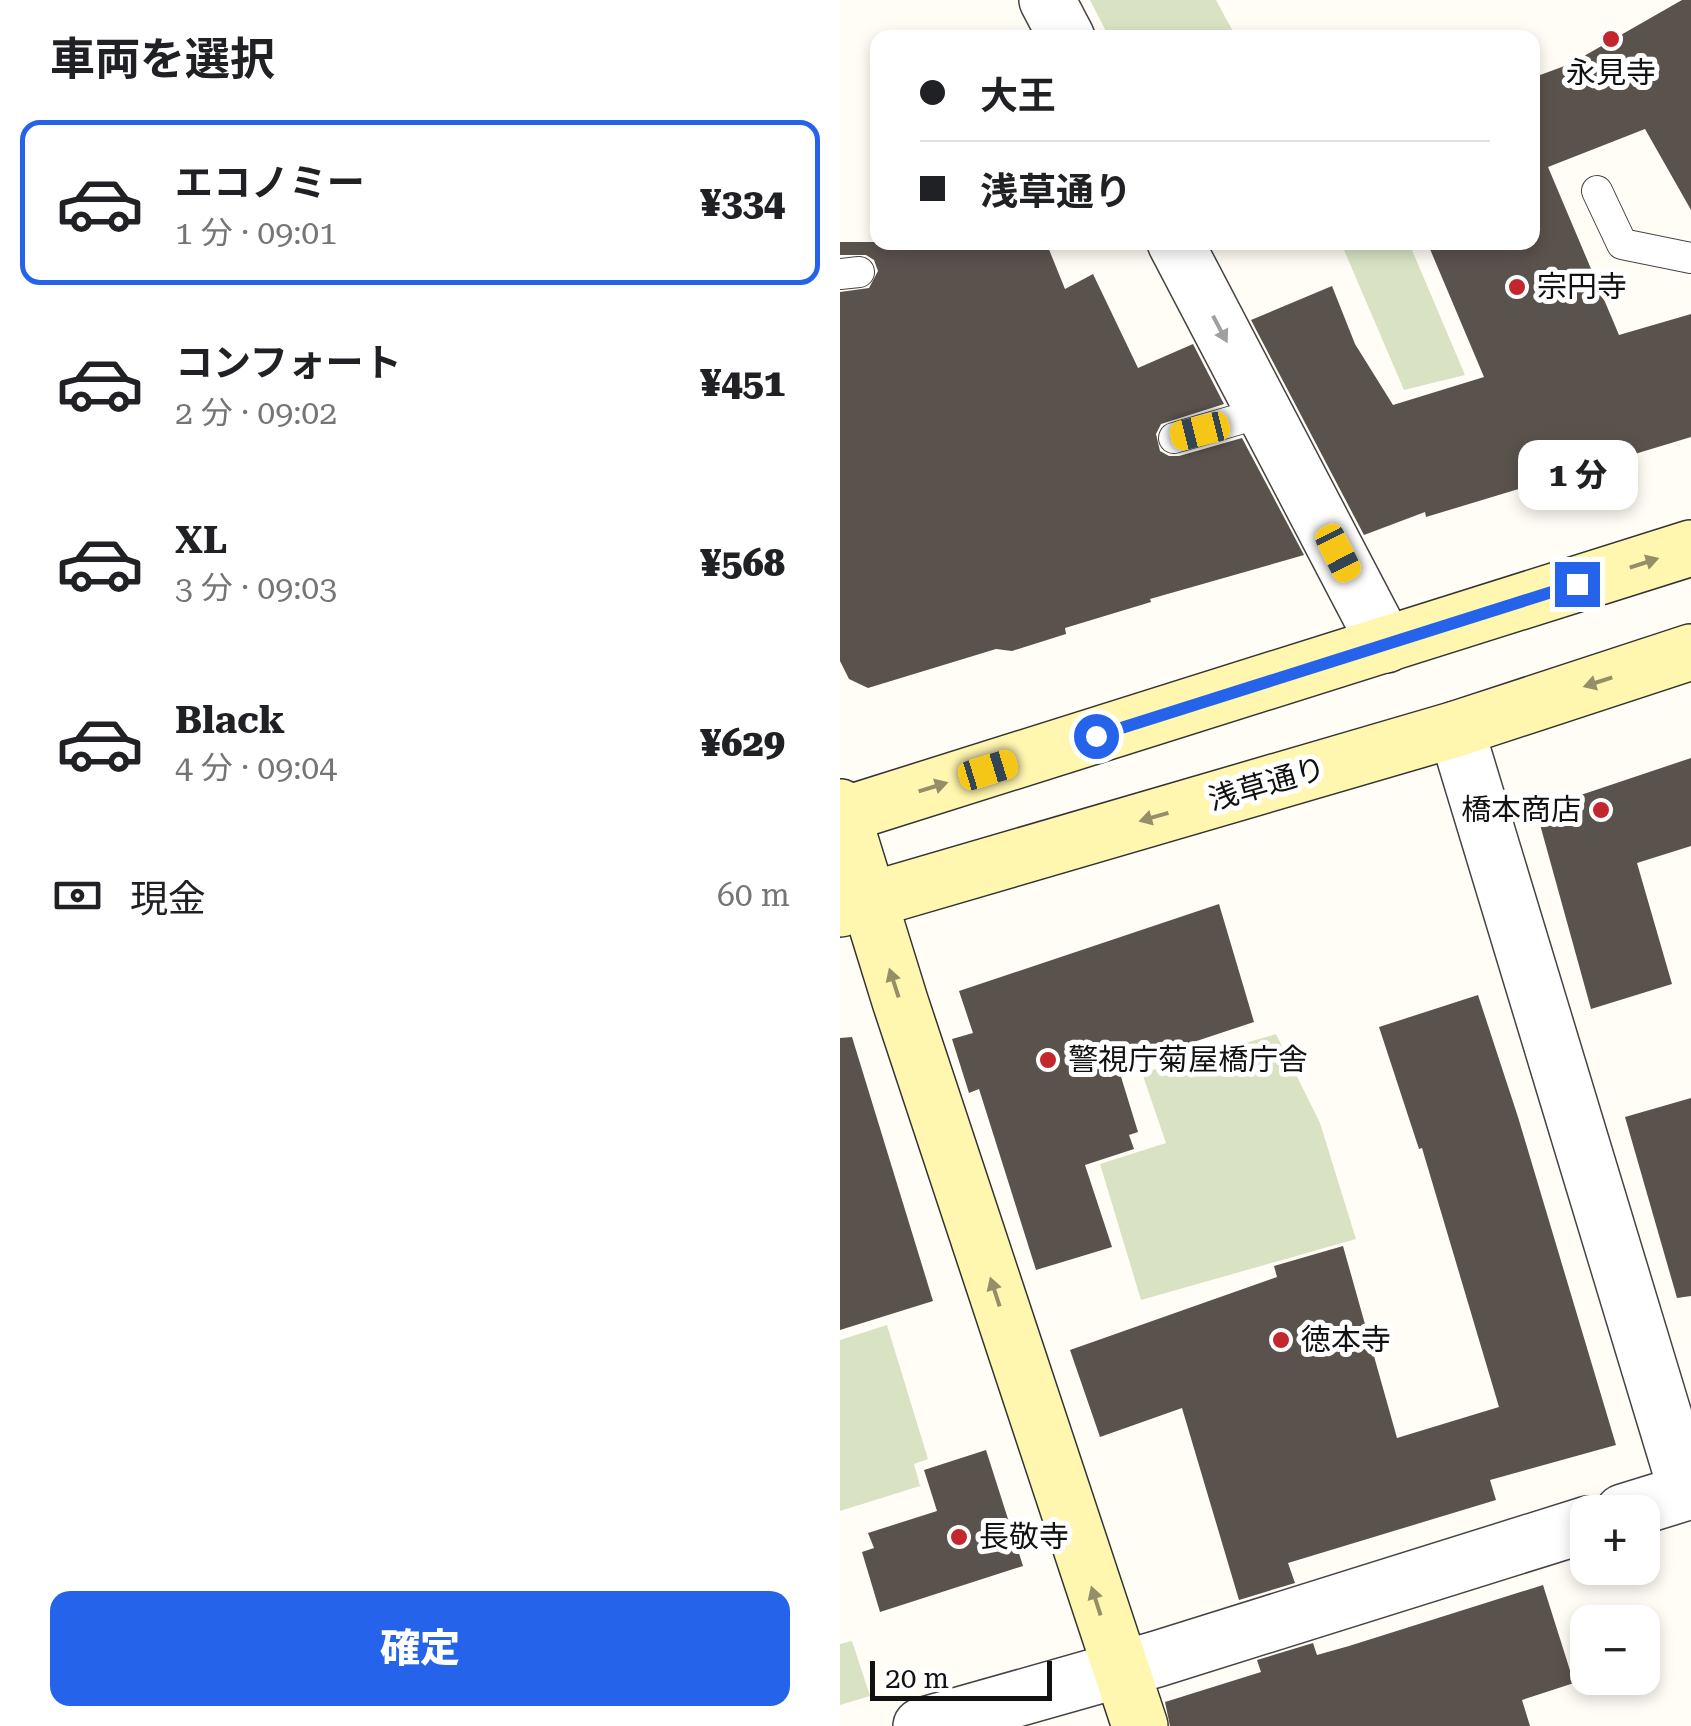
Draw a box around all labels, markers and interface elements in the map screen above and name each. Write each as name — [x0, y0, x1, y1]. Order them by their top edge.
marker: 永見寺 — [1600, 28, 1622, 50]
text: 車両を選択 — [50, 33, 275, 86]
place label: 永見寺 — [1566, 55, 1656, 90]
text: 大王 — [980, 74, 1056, 118]
icon: car — [55, 158, 145, 248]
text: エコノミー — [175, 161, 365, 205]
text: 浅草通り — [980, 170, 1132, 214]
text: ¥334 — [700, 181, 785, 225]
text: 1 分 · 09:01 — [175, 214, 337, 252]
place label: 宗円寺 — [1537, 269, 1627, 304]
marker: 宗円寺 — [1506, 276, 1528, 298]
one-way arrow — [1211, 314, 1228, 343]
icon: car — [55, 338, 145, 428]
text: コンフォート — [175, 341, 402, 385]
text: ¥451 — [700, 361, 785, 405]
text: 2 分 · 09:02 — [175, 394, 337, 432]
car — [1167, 409, 1233, 453]
callout: 1 分 — [1517, 439, 1637, 509]
text: 1 分 — [1549, 456, 1607, 494]
icon: car — [55, 518, 145, 608]
text: XL — [175, 518, 227, 562]
car — [1311, 519, 1365, 587]
text: ¥568 — [700, 541, 785, 585]
one-way arrow — [1629, 555, 1659, 570]
route end — [1555, 562, 1600, 607]
text: 3 分 · 09:03 — [175, 569, 337, 607]
one-way arrow — [1583, 676, 1613, 691]
icon: car — [55, 698, 145, 788]
text: Black — [175, 698, 285, 742]
route start — [1074, 714, 1119, 759]
text: ¥629 — [700, 721, 785, 765]
car — [955, 747, 1021, 793]
text: 4 分 · 09:04 — [175, 749, 337, 787]
street label: 浅草通り — [1204, 750, 1329, 817]
one-way arrow — [919, 779, 949, 794]
place label: 橋本商店 — [1461, 792, 1581, 827]
marker: 橋本商店 — [1590, 799, 1612, 821]
one-way arrow — [1138, 810, 1169, 826]
icon: cash — [50, 868, 105, 923]
text: 60 m — [717, 876, 790, 914]
text: 現金 — [130, 877, 206, 921]
one-way arrow — [886, 967, 901, 998]
place label: 警視庁菊屋橋庁舎 — [1068, 1042, 1308, 1077]
marker: 警視庁菊屋橋庁舎 — [1037, 1049, 1059, 1071]
one-way arrow — [987, 1277, 1002, 1307]
place label: 徳本寺 — [1301, 1322, 1391, 1357]
marker: 徳本寺 — [1270, 1329, 1292, 1351]
map controls — [1570, 1495, 1660, 1695]
button: + — [1570, 1495, 1660, 1585]
place label: 長敬寺 — [979, 1519, 1069, 1554]
marker: 長敬寺 — [948, 1526, 970, 1548]
one-way arrow — [1088, 1585, 1103, 1615]
button: 確定 — [50, 1591, 790, 1706]
button: − — [1570, 1605, 1660, 1695]
scale bar — [870, 1656, 1052, 1700]
text: 20 m — [885, 1662, 949, 1695]

